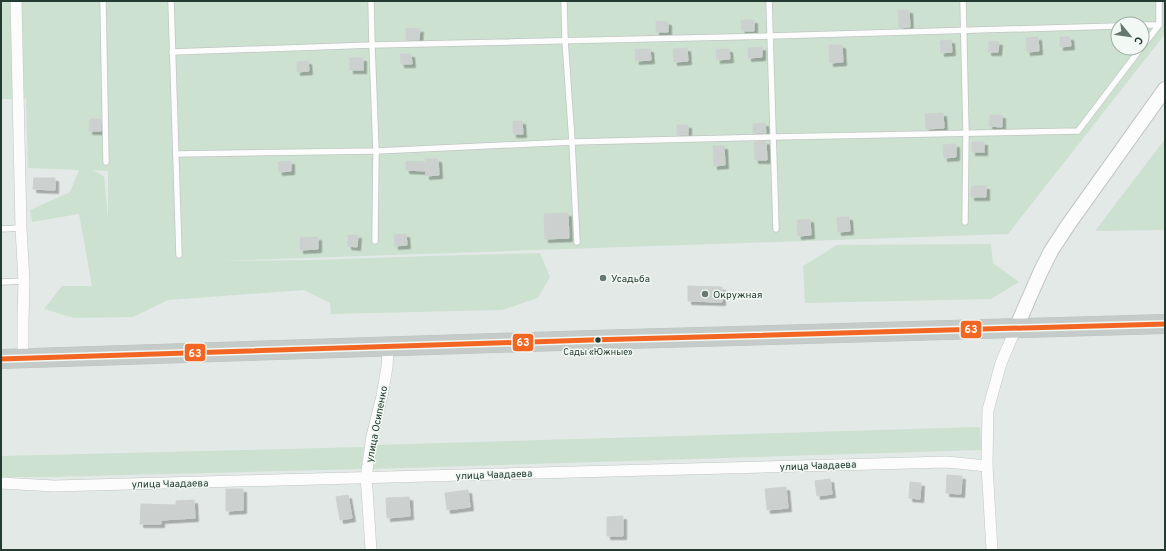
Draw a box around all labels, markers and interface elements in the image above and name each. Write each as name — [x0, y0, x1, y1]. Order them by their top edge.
north arrow — [1110, 16, 1150, 56]
text: С — [1130, 34, 1146, 47]
marker: Усадьба — [598, 273, 608, 283]
place label: Усадьба — [611, 273, 650, 286]
marker: Окружная — [700, 289, 710, 299]
place label: Окружная — [713, 289, 762, 302]
line badge: 63 — [960, 320, 982, 339]
text: 63 — [964, 323, 978, 337]
line badge: 63 — [512, 333, 534, 352]
marker: Сады «Южные» — [593, 335, 603, 345]
text: 63 — [516, 336, 530, 350]
line badge: 63 — [184, 343, 206, 362]
text: 63 — [188, 347, 202, 361]
place label: Сады «Южные» — [563, 347, 633, 358]
street label: улица Осипенко — [364, 384, 391, 464]
street label: улица Чаадаева — [779, 459, 857, 474]
street label: улица Чаадаева — [455, 468, 533, 483]
street label: улица Чаадаева — [132, 477, 208, 492]

